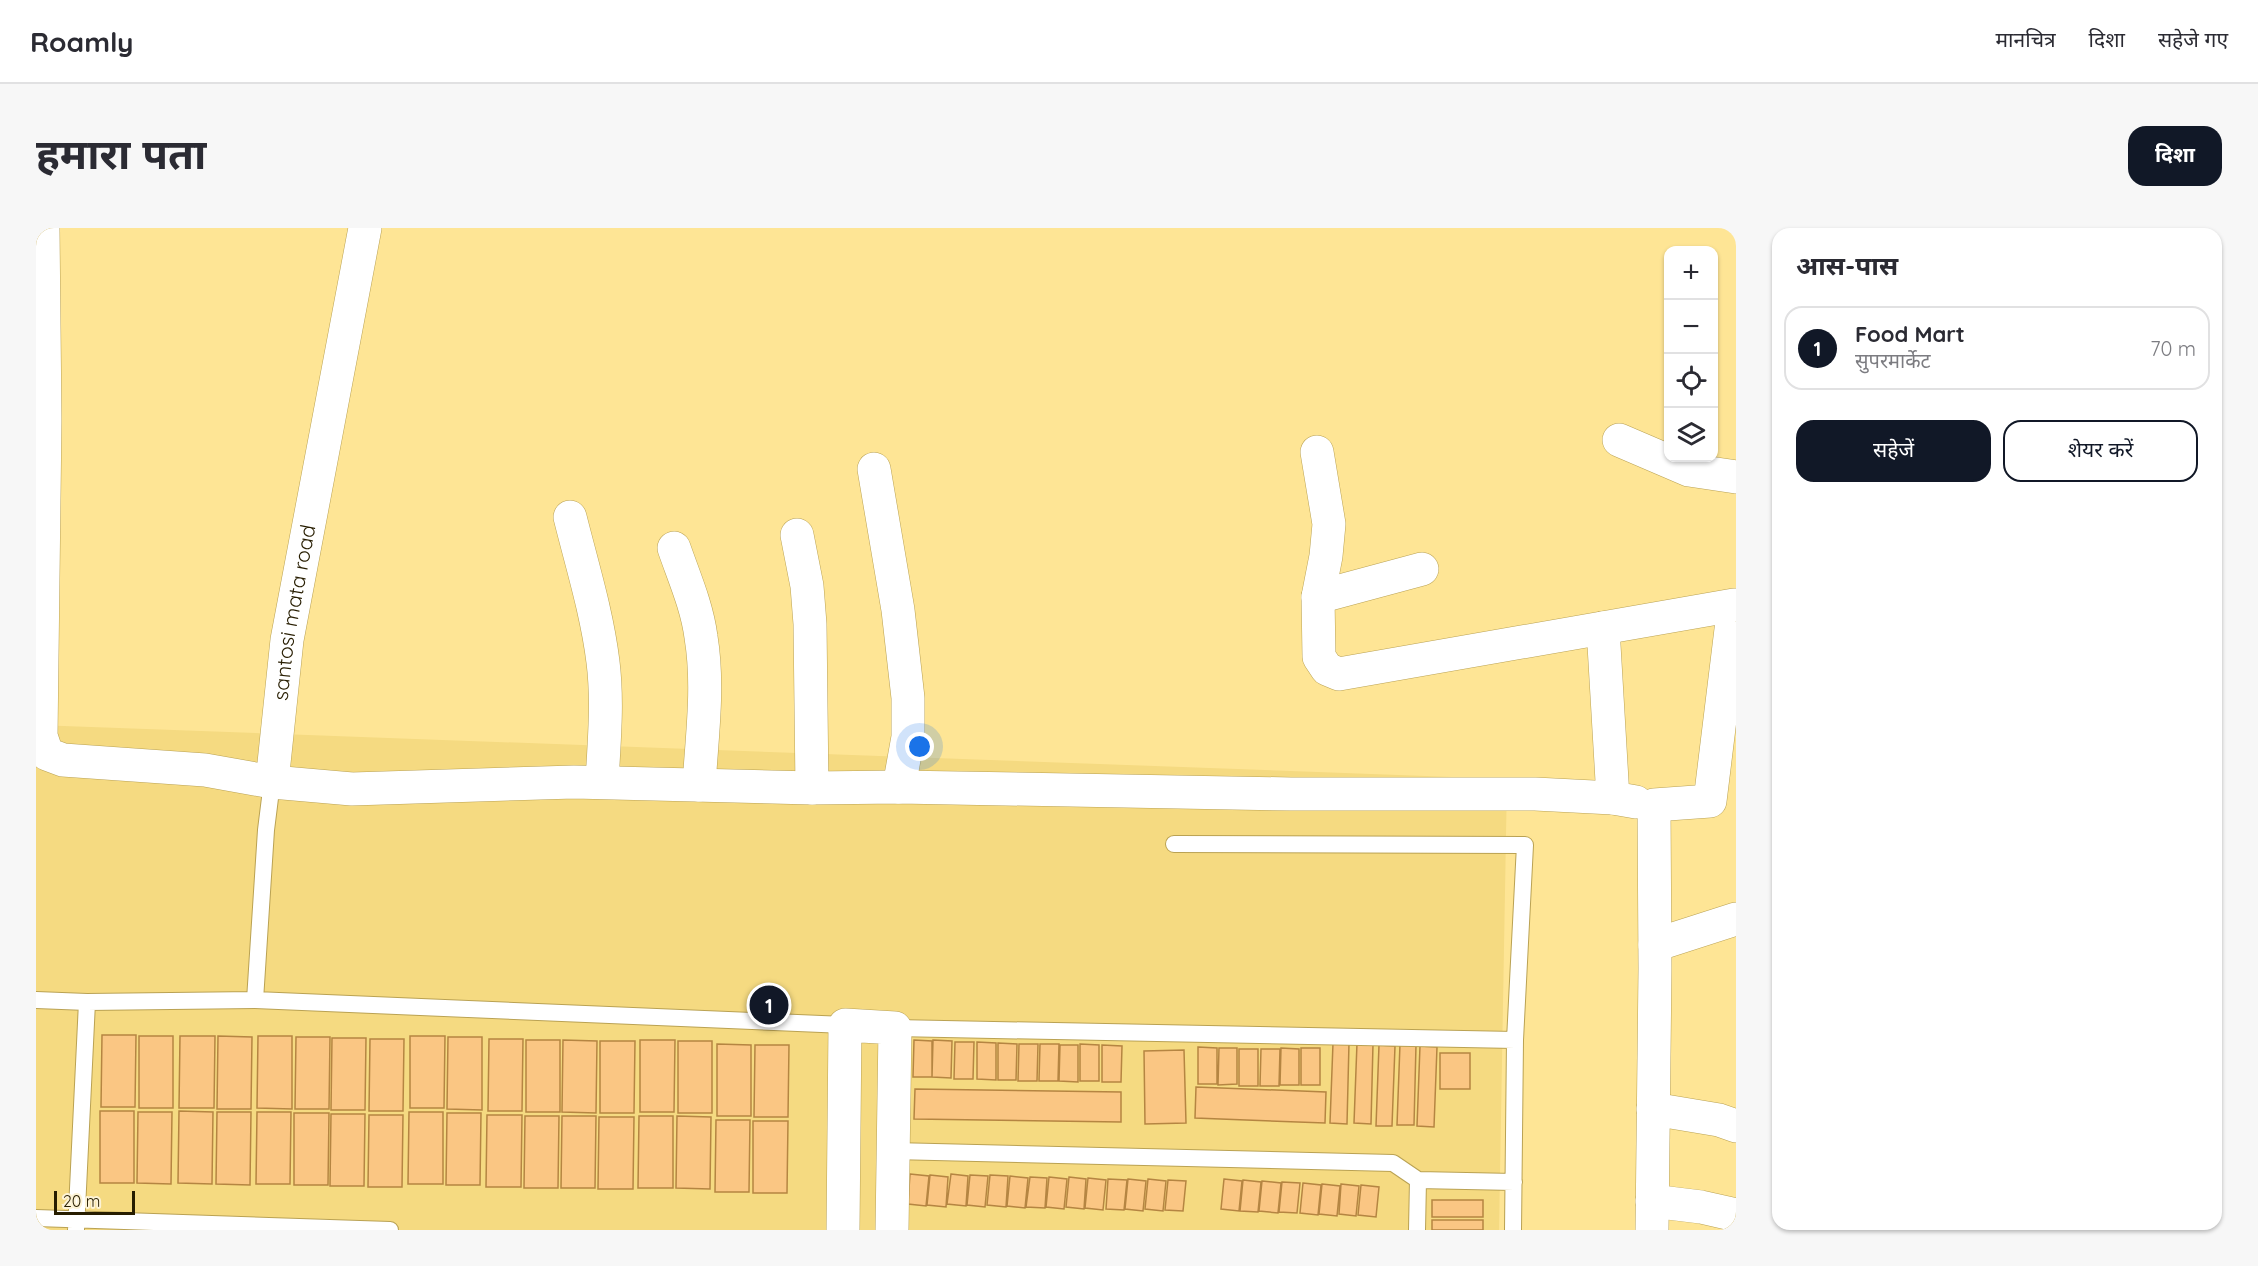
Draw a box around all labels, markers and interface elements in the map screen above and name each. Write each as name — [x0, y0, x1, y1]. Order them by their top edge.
text: Roamly — [30, 24, 134, 59]
text: मानचित्र — [1996, 26, 2056, 52]
text: दिशा — [2089, 26, 2125, 52]
text: सहेजे गए — [2158, 26, 2228, 52]
button: दिशा — [2128, 126, 2222, 186]
text: हमारा पता — [36, 127, 206, 180]
map controls — [1664, 246, 1718, 462]
button: + — [1664, 246, 1718, 300]
text: आस-पास — [1796, 249, 1898, 282]
button: − — [1664, 300, 1718, 354]
text: Food Mart — [1855, 320, 1965, 348]
text: 1 — [1814, 336, 1821, 361]
text: 70 m — [2150, 336, 2196, 361]
text: सुपरमार्केट — [1855, 348, 1931, 373]
button: locate — [1664, 354, 1718, 408]
button: layers — [1664, 408, 1718, 462]
button: सहेजें — [1796, 420, 1991, 482]
button: शेयर करें — [2003, 420, 2198, 482]
street label: santosi mata road — [267, 522, 321, 702]
your location — [905, 732, 934, 761]
pin: 1 — [750, 982, 788, 1028]
scale bar — [54, 1188, 135, 1216]
text: 20 m — [63, 1191, 100, 1211]

